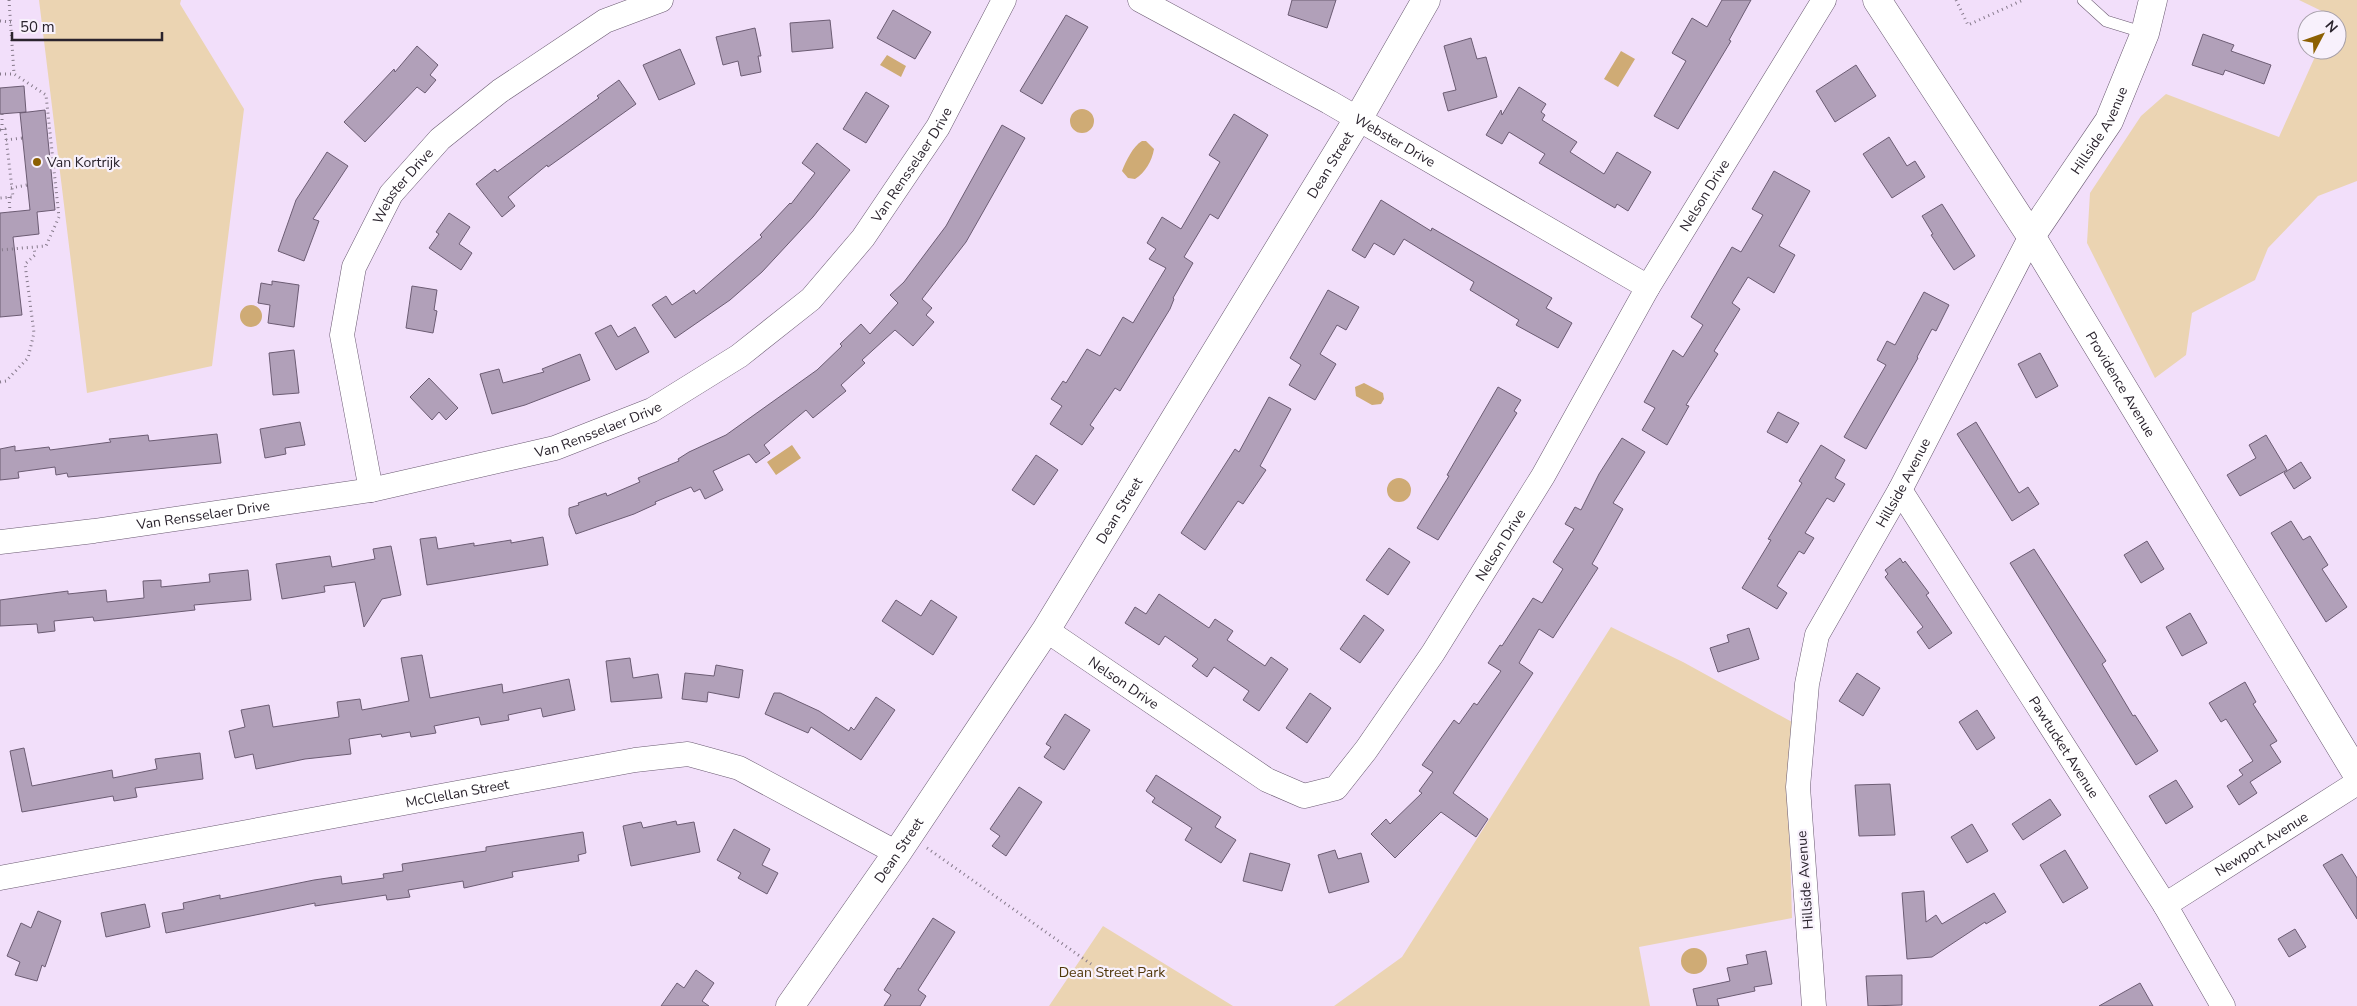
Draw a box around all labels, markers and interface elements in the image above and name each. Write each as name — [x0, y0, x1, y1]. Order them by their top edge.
scale bar — [12, 10, 162, 42]
north arrow — [2297, 10, 2347, 60]
text: 50 m — [20, 17, 55, 37]
text: N — [2321, 17, 2342, 37]
street label: Hillside Avenue — [2066, 84, 2132, 178]
street label: Van Rensselaer Drive — [866, 104, 956, 227]
street label: Webster Drive — [1351, 109, 1439, 171]
street label: Dean Street — [1302, 128, 1358, 202]
street label: Webster Drive — [368, 144, 437, 227]
place label: Van Kortrijk — [46, 153, 121, 172]
marker: Van Kortrijk — [31, 156, 43, 168]
street label: Nelson Drive — [1675, 156, 1734, 235]
street label: Providence Avenue — [2081, 328, 2160, 441]
street label: Van Rensselaer Drive — [532, 397, 665, 462]
street label: Hillside Avenue — [1871, 435, 1935, 531]
street label: Dean Street — [1091, 473, 1147, 547]
street label: Van Rensselaer Drive — [134, 496, 271, 534]
street label: Nelson Drive — [1471, 505, 1530, 584]
street label: Nelson Drive — [1085, 652, 1163, 713]
street label: Pawtucket Avenue — [2025, 692, 2104, 802]
street label: McClellan Street — [404, 774, 511, 812]
street label: Newport Avenue — [2211, 807, 2311, 881]
street label: Dean Street — [870, 814, 928, 887]
street label: Hillside Avenue — [1792, 830, 1818, 930]
park label: Dean Street Park — [1059, 963, 1166, 982]

